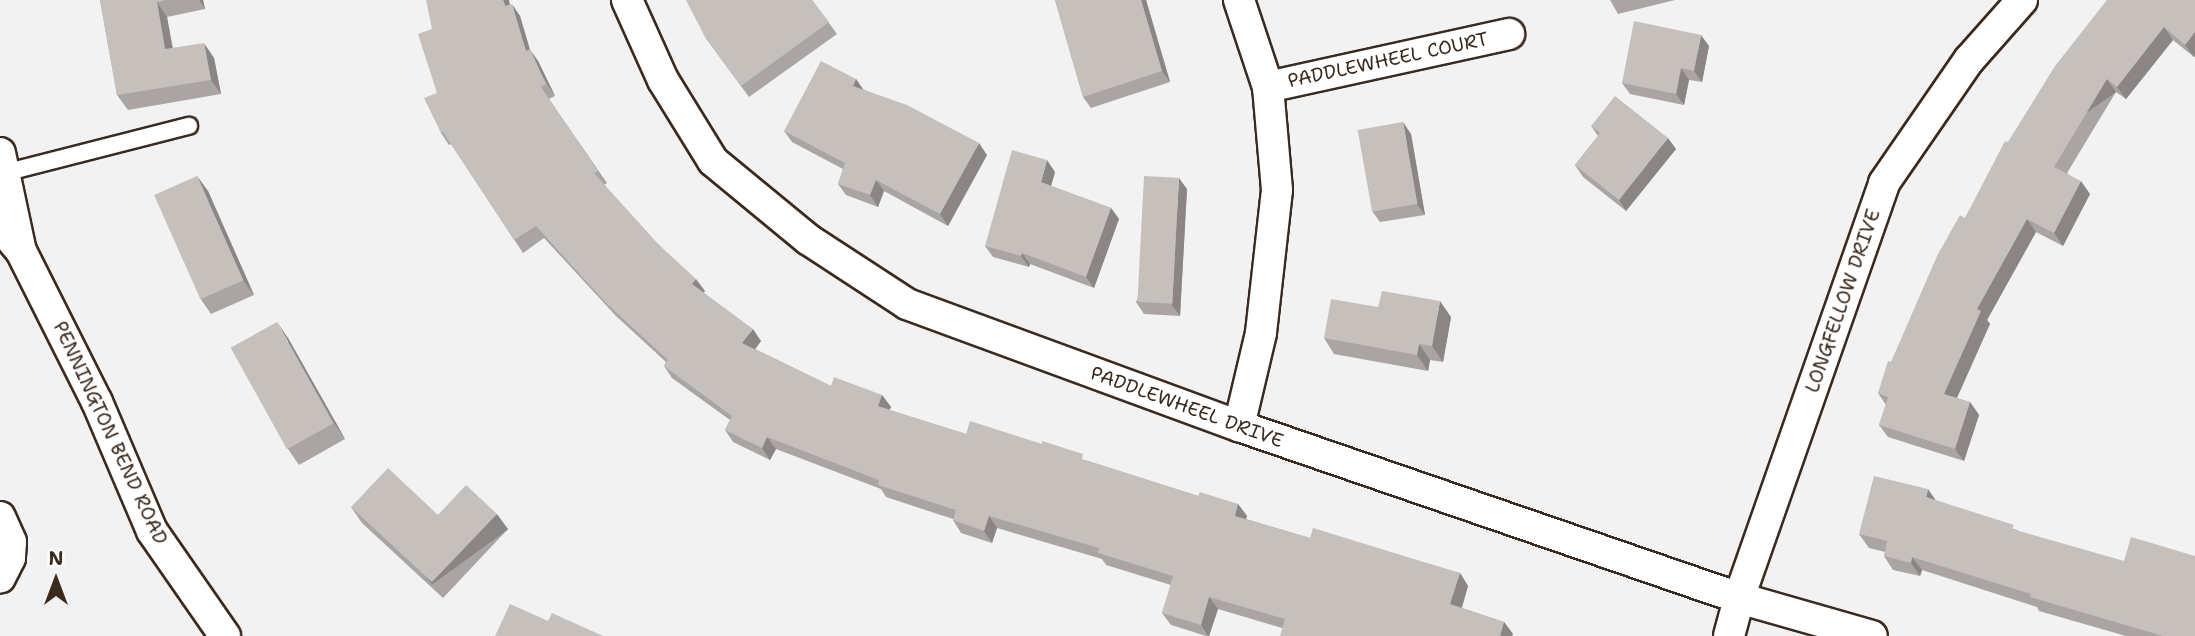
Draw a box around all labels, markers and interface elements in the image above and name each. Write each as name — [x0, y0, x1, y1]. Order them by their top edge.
street label: PADDLEWHEEL COURT — [1286, 28, 1490, 92]
street label: LONGFELLOW DRIVE — [1801, 206, 1885, 396]
street label: PENNINGTON BEND ROAD — [48, 318, 172, 548]
street label: PADDLEWHEEL DRIVE — [1088, 361, 1286, 453]
north arrow — [21, 545, 91, 615]
text: N — [48, 546, 64, 571]

